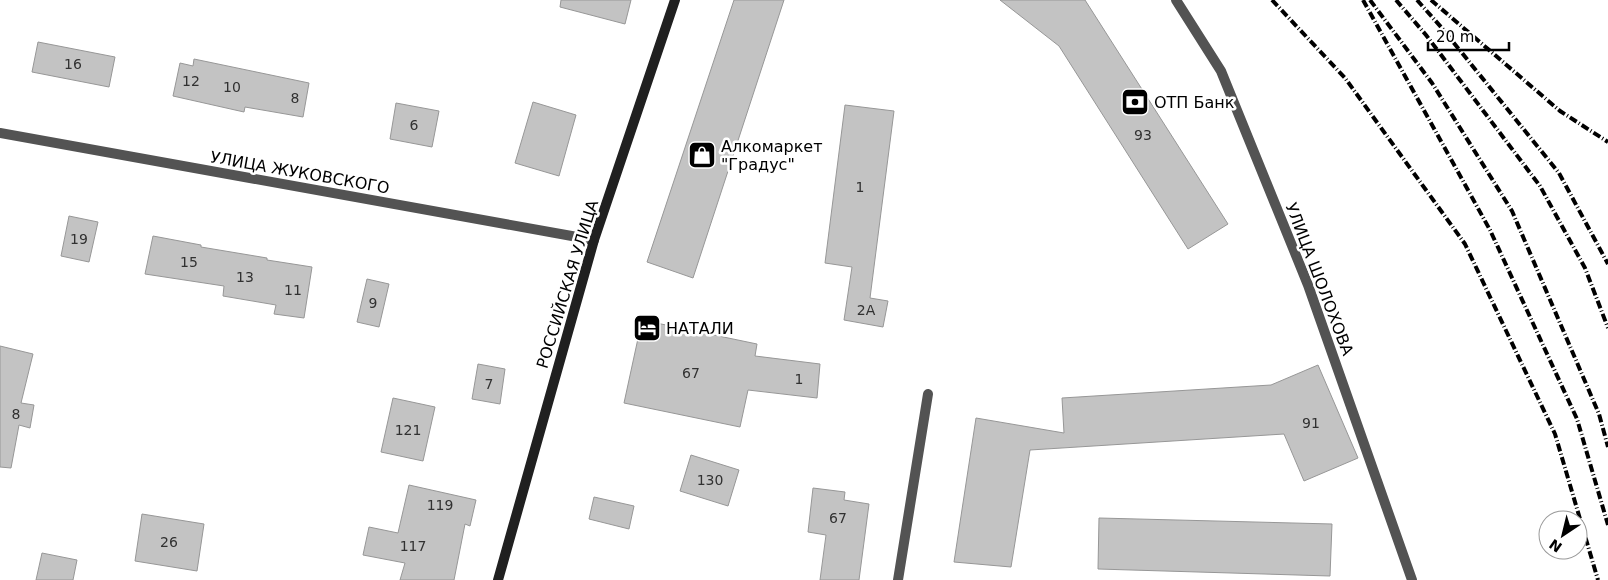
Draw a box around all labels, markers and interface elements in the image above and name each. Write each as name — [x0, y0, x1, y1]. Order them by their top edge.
scale bar — [1428, 20, 1509, 52]
text: 20 m — [1436, 28, 1474, 46]
house number: 16 — [64, 56, 82, 72]
house number: 12 — [182, 73, 200, 89]
house number: 10 — [223, 79, 241, 95]
bank icon: ОТП Банк — [1120, 87, 1150, 117]
house number: 8 — [291, 90, 299, 106]
place label: ОТП Банк — [1154, 93, 1235, 112]
house number: 6 — [410, 117, 419, 133]
house number: 93 — [1134, 127, 1152, 143]
place label: Алкомаркет "Градус" — [721, 137, 822, 174]
shop icon: Алкомаркет "Градус" — [687, 140, 717, 170]
street label: УЛИЦА ЖУКОВСКОГО — [209, 147, 391, 198]
house number: 1 — [856, 179, 864, 195]
street label: РОССИЙСКАЯ УЛИЦА — [533, 197, 602, 371]
street label: УЛИЦА ШОЛОХОВА — [1282, 200, 1357, 358]
house number: 19 — [70, 231, 88, 247]
house number: 15 — [180, 254, 198, 270]
house number: 13 — [236, 269, 254, 285]
house number: 11 — [284, 282, 302, 298]
house number: 9 — [369, 295, 377, 311]
house number: 2А — [857, 302, 876, 318]
hotel icon: НАТАЛИ — [632, 313, 662, 343]
place label: НАТАЛИ — [666, 319, 734, 338]
house number: 67 — [682, 365, 700, 381]
house number: 1 — [795, 371, 803, 387]
house number: 7 — [485, 376, 493, 392]
house number: 8 — [12, 406, 20, 422]
house number: 91 — [1302, 415, 1320, 431]
house number: 121 — [395, 422, 421, 438]
house number: 130 — [697, 472, 723, 488]
house number: 119 — [427, 497, 453, 513]
house number: 67 — [829, 510, 847, 526]
north arrow — [1538, 510, 1588, 560]
house number: 26 — [160, 534, 178, 550]
text: N — [1546, 536, 1565, 556]
house number: 117 — [400, 538, 426, 554]

